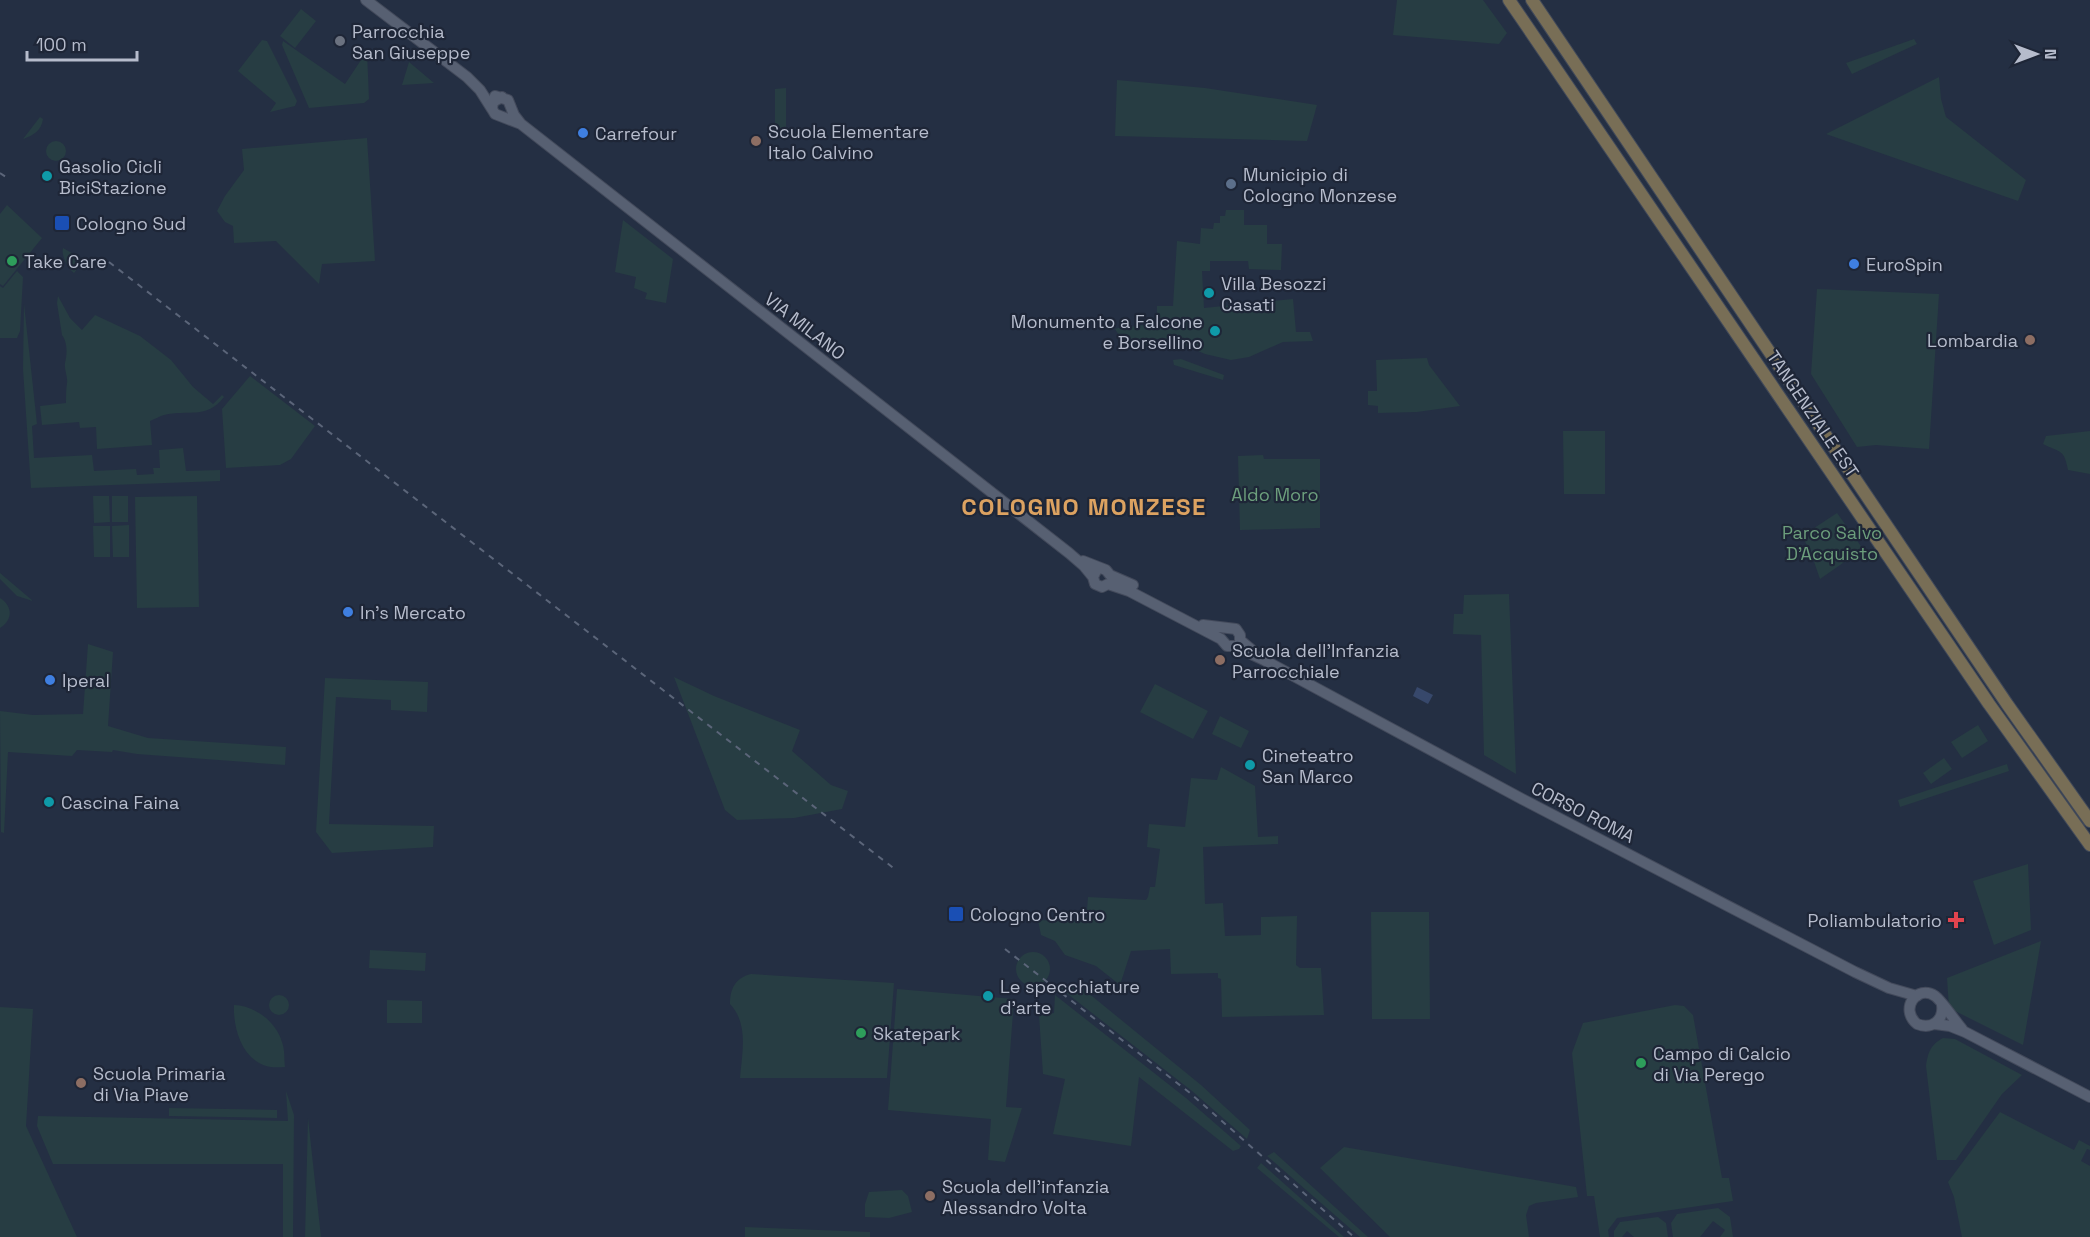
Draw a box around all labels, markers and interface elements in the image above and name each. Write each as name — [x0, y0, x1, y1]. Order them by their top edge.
place label: Parrocchia San Giuseppe — [352, 20, 470, 64]
scale bar — [27, 24, 136, 62]
north arrow — [2006, 24, 2066, 84]
text: 100 m — [36, 33, 87, 56]
marker: Parrocchia San Giuseppe — [333, 34, 347, 48]
text: N — [2040, 49, 2061, 59]
place label: Scuola Elementare Italo Calvino — [768, 120, 929, 164]
place label: Carrefour — [595, 122, 677, 145]
marker: Carrefour — [576, 126, 590, 140]
marker: Scuola Elementare Italo Calvino — [749, 134, 763, 148]
place label: Gasolio Cicli BiciStazione — [59, 155, 167, 199]
place label: Municipio di Cologno Monzese — [1243, 163, 1397, 207]
marker: Gasolio Cicli BiciStazione — [40, 169, 54, 183]
marker: Municipio di Cologno Monzese — [1224, 177, 1238, 191]
place label: Cologno Sud — [76, 212, 186, 235]
marker: Cologno Sud — [53, 214, 71, 232]
place label: Take Care — [24, 250, 107, 273]
place label: EuroSpin — [1866, 253, 1943, 276]
marker: Take Care — [5, 254, 19, 268]
marker: EuroSpin — [1847, 257, 1861, 271]
place label: Villa Besozzi Casati — [1221, 272, 1326, 316]
marker: Villa Besozzi Casati — [1202, 286, 1216, 300]
street label: VIA MILANO — [760, 287, 850, 365]
place label: Monumento a Falcone e Borsellino — [1011, 310, 1203, 354]
marker: Monumento a Falcone e Borsellino — [1208, 324, 1222, 338]
place label: Lombardia — [1927, 329, 2018, 352]
marker: Lombardia — [2023, 333, 2037, 347]
street label: TANGENZIALE EST — [1762, 346, 1864, 482]
park label: Aldo Moro — [1231, 483, 1319, 506]
district label: COLOGNO MONZESE — [961, 491, 1207, 522]
park label: Parco Salvo D'Acquisto — [1782, 521, 1882, 565]
place label: In's Mercato — [360, 601, 466, 624]
marker: In's Mercato — [341, 605, 355, 619]
place label: Scuola dell'Infanzia Parrocchiale — [1232, 639, 1399, 683]
marker: Scuola dell'Infanzia Parrocchiale — [1213, 653, 1227, 667]
place label: Iperal — [62, 669, 110, 692]
marker: Iperal — [43, 673, 57, 687]
place label: Cineteatro San Marco — [1262, 744, 1354, 788]
marker: Cineteatro San Marco — [1243, 758, 1257, 772]
street label: CORSO ROMA — [1527, 776, 1639, 848]
place label: Cascina Faina — [61, 791, 179, 814]
marker: Cascina Faina — [42, 795, 56, 809]
place label: Cologno Centro — [970, 903, 1105, 926]
marker: Cologno Centro — [947, 905, 965, 923]
place label: Poliambulatorio — [1808, 909, 1942, 932]
marker: Poliambulatorio — [1947, 911, 1965, 929]
place label: Le specchiature d'arte — [1000, 975, 1140, 1019]
marker: Le specchiature d'arte — [981, 989, 995, 1003]
place label: Skatepark — [873, 1022, 961, 1045]
marker: Skatepark — [854, 1026, 868, 1040]
place label: Campo di Calcio di Via Perego — [1653, 1042, 1791, 1086]
marker: Campo di Calcio di Via Perego — [1634, 1056, 1648, 1070]
place label: Scuola Primaria di Via Piave — [93, 1062, 226, 1106]
marker: Scuola Primaria di Via Piave — [74, 1076, 88, 1090]
place label: Scuola dell’infanzia Alessandro Volta — [942, 1175, 1109, 1219]
marker: Scuola dell’infanzia Alessandro Volta — [923, 1189, 937, 1203]

